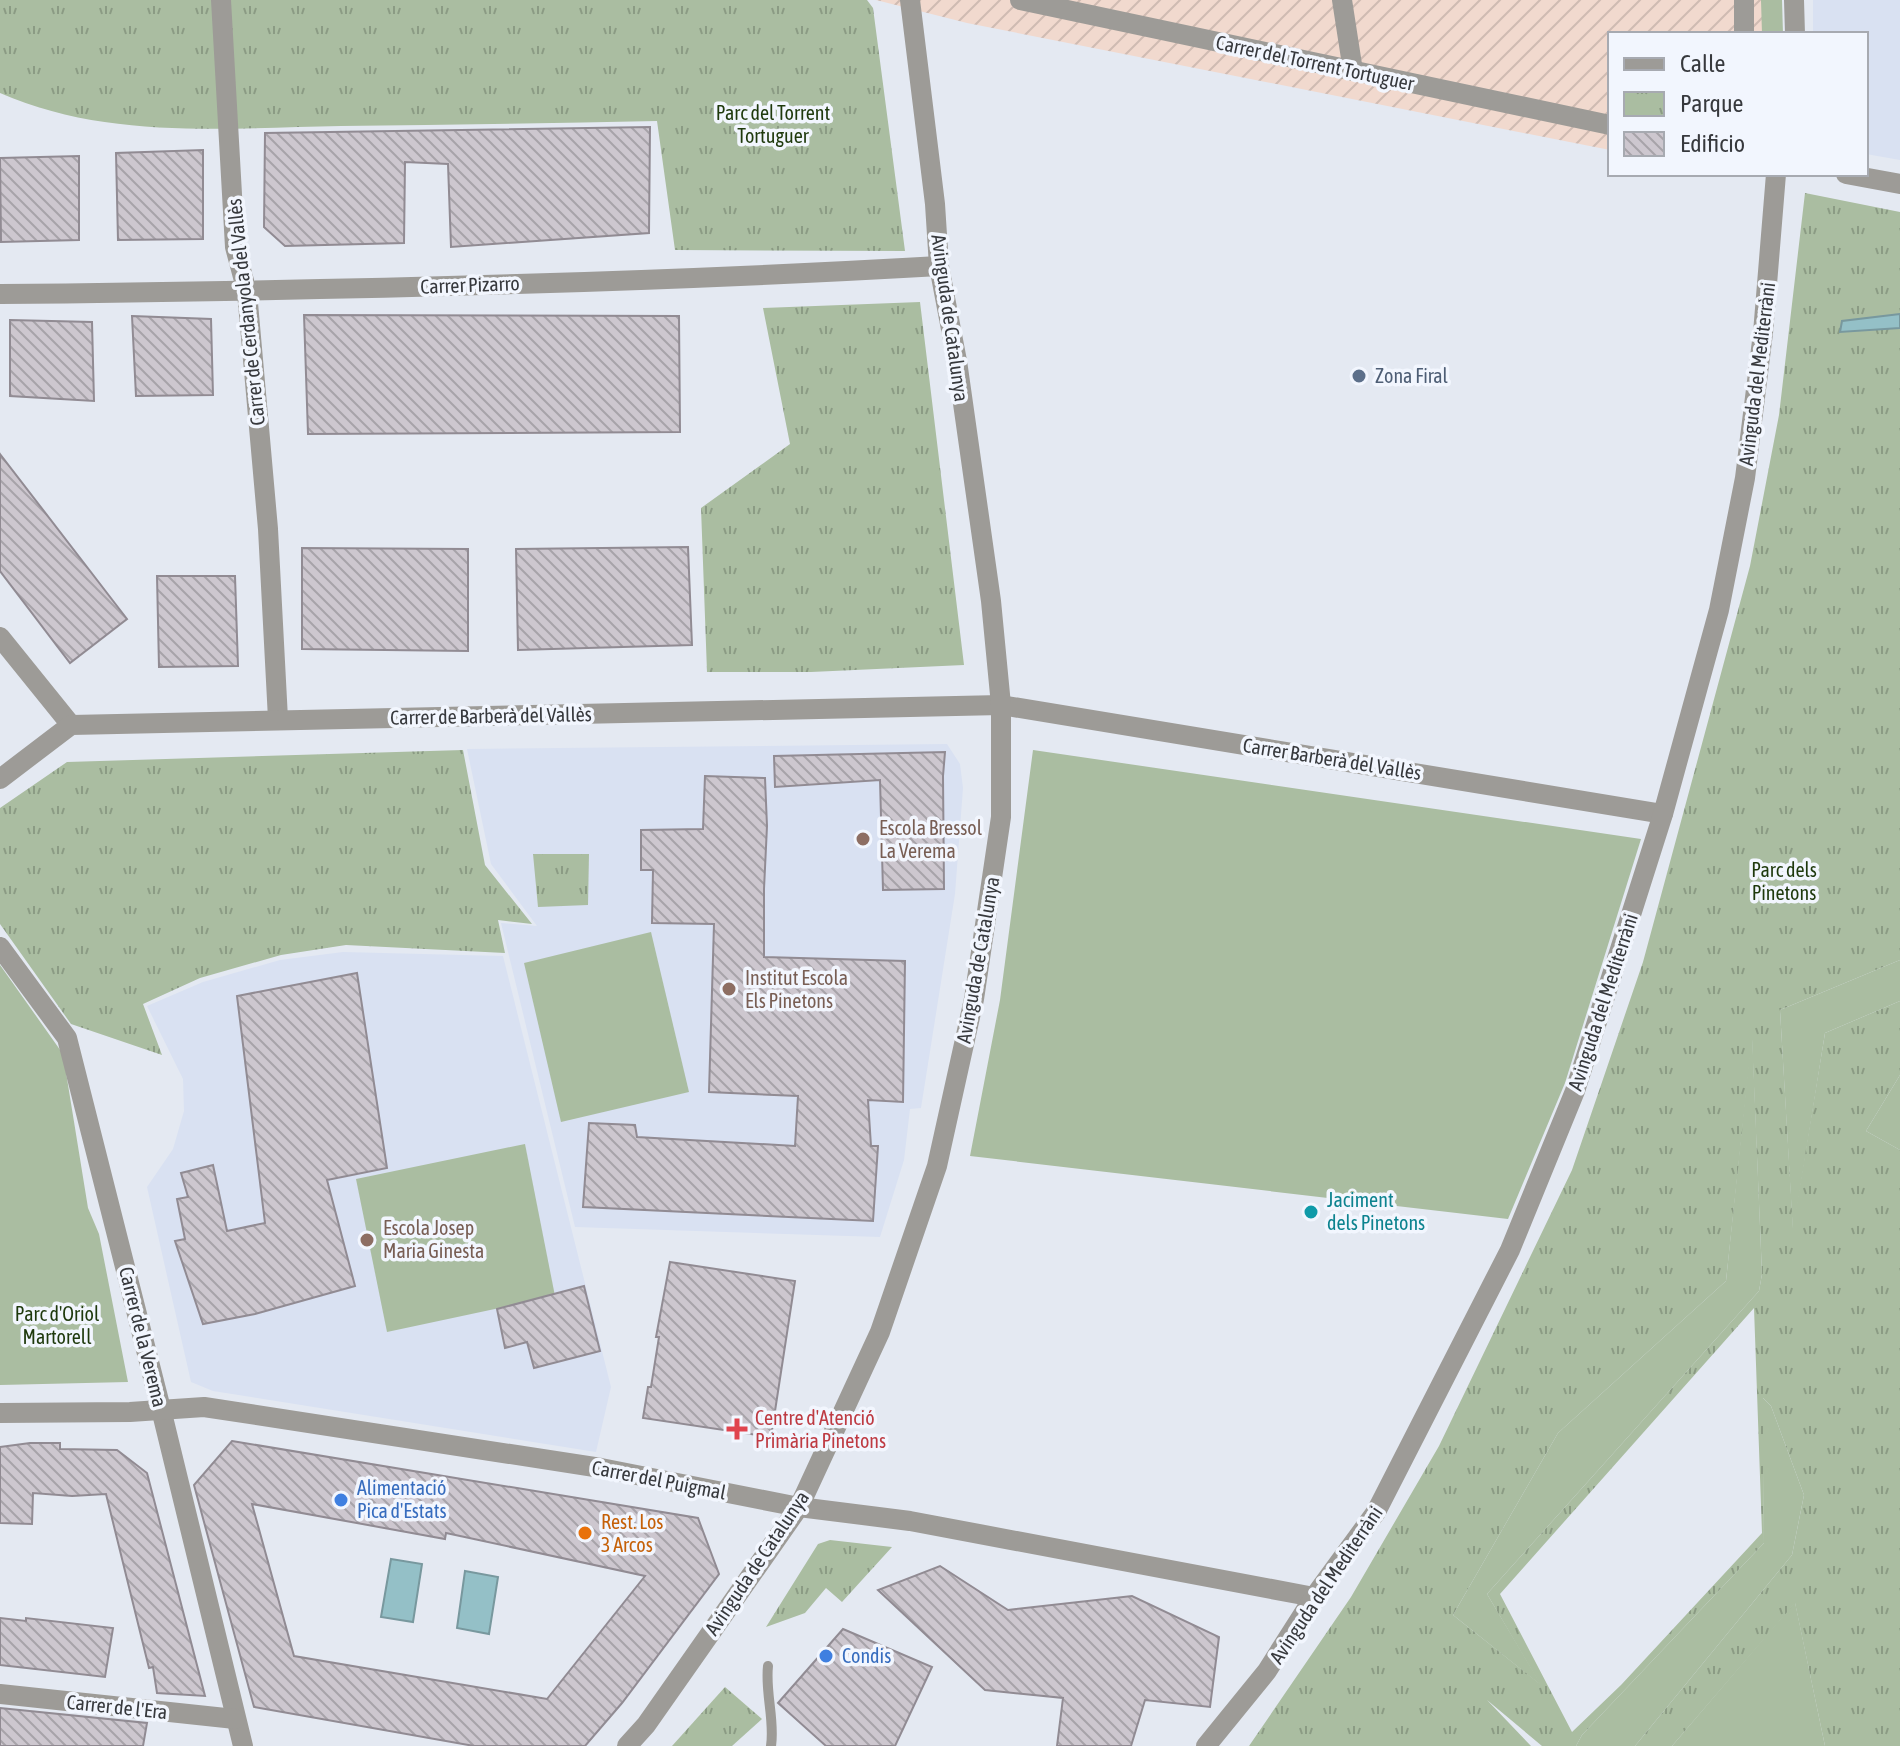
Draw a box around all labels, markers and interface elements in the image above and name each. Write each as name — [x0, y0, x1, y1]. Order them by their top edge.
street label: Carrer del Torrent Tortuguer — [1214, 30, 1417, 95]
legend — [1608, 32, 1868, 176]
text: Calle — [1680, 50, 1725, 77]
text: Parque — [1680, 90, 1743, 117]
park label: Parc del Torrent Tortuguer — [716, 101, 831, 147]
text: Edificio — [1680, 130, 1745, 157]
street label: Carrer de Cerdanyola del Vallès — [222, 197, 269, 427]
street label: Avinguda de Catalunya — [927, 233, 974, 403]
street label: Carrer Pizarro — [420, 271, 520, 298]
street label: Avinguda del Mediterràni — [1734, 281, 1779, 467]
place label: Zona Firal — [1375, 364, 1449, 387]
marker: Zona Firal — [1350, 367, 1368, 385]
street label: Carrer de Barberà del Vallès — [390, 702, 592, 729]
street label: Carrer Barberà del Vallès — [1241, 733, 1423, 784]
place label: Escola Bressol La Verema — [879, 816, 983, 862]
marker: Escola Bressol La Verema — [854, 830, 872, 848]
park label: Parc dels Pinetons — [1751, 858, 1817, 904]
street label: Avinguda de Catalunya — [952, 875, 1003, 1045]
street label: Avinguda del Mediterràni — [1563, 910, 1642, 1093]
place label: Institut Escola Els Pinetons — [745, 966, 848, 1012]
marker: Institut Escola Els Pinetons — [720, 980, 738, 998]
place label: Jaciment dels Pinetons — [1327, 1188, 1425, 1234]
marker: Jaciment dels Pinetons — [1302, 1203, 1320, 1221]
place label: Escola Josep Maria Ginesta — [383, 1216, 484, 1262]
marker: Escola Josep Maria Ginesta — [358, 1231, 376, 1249]
street label: Carrer de la Verema — [115, 1265, 172, 1409]
park label: Parc d'Oriol Martorell — [15, 1302, 100, 1348]
place label: Centre d'Atenció Primària Pinetons — [755, 1406, 886, 1452]
marker: Centre d'Atenció Primària Pinetons — [726, 1418, 748, 1440]
street label: Carrer del Puigmal — [590, 1455, 729, 1504]
place label: Alimentació Pica d'Estats — [357, 1476, 447, 1522]
street label: Avinguda de Catalunya — [700, 1486, 813, 1639]
marker: Alimentació Pica d'Estats — [332, 1491, 350, 1509]
street label: Avinguda del Mediterràni — [1264, 1502, 1387, 1668]
place label: Rest. Los 3 Arcos — [601, 1510, 663, 1556]
marker: Rest. Los 3 Arcos — [576, 1524, 594, 1542]
place label: Condis — [842, 1644, 891, 1667]
marker: Condis — [817, 1647, 835, 1665]
street label: Carrer de l'Era — [66, 1690, 168, 1723]

